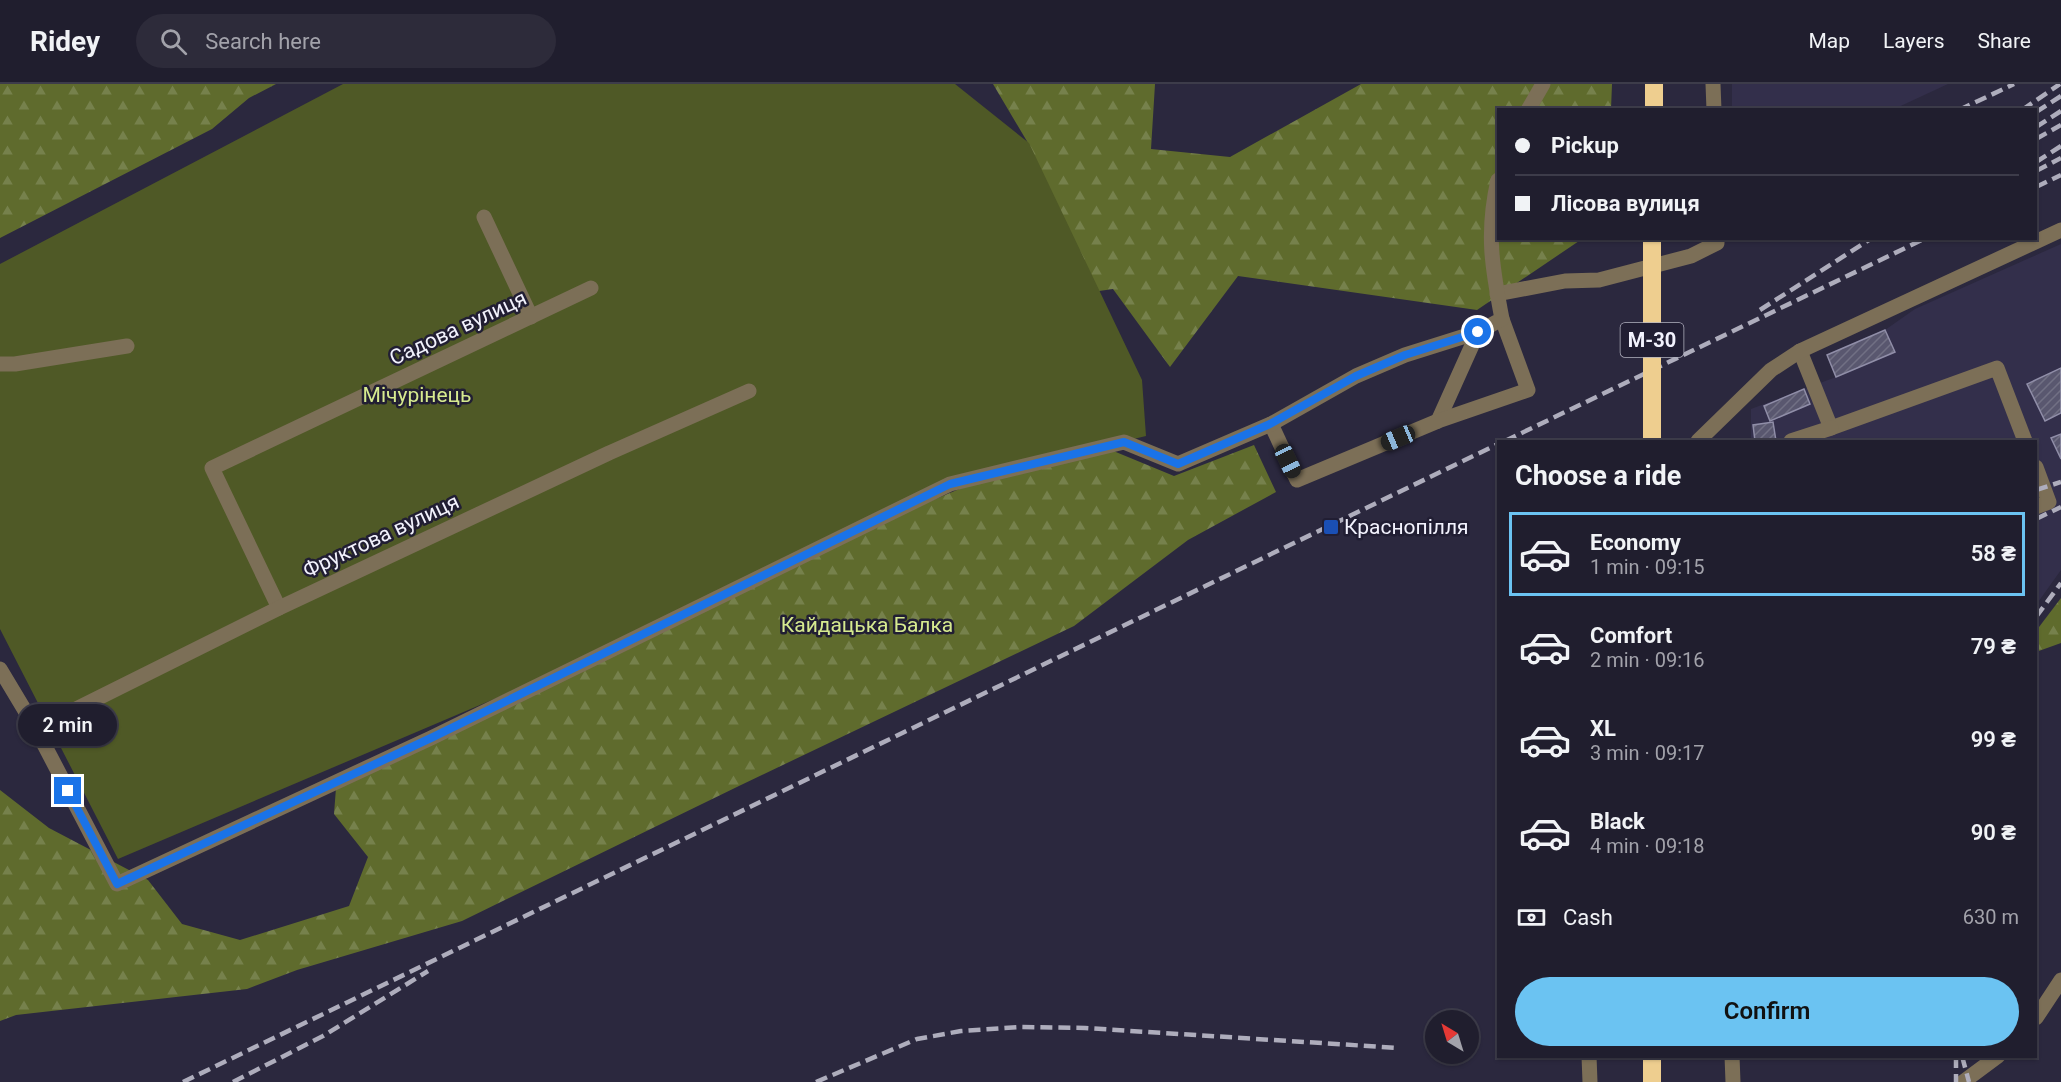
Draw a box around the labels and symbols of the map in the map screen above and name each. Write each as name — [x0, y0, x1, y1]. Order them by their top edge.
street label: Садова вулиця — [386, 286, 530, 370]
route start — [1464, 318, 1491, 345]
road number: М-30 — [1620, 323, 1684, 357]
park label: Мічурінець — [363, 383, 471, 407]
car — [1378, 423, 1418, 453]
car — [1272, 441, 1304, 481]
street label: Фруктова вулиця — [299, 489, 463, 583]
place label: Краснопілля — [1344, 515, 1469, 539]
marker: Краснопілля — [1322, 518, 1340, 536]
park label: Кайдацька Балка — [781, 613, 953, 637]
callout: 2 min — [19, 704, 118, 746]
route end — [54, 777, 81, 804]
north arrow — [1425, 1010, 1479, 1064]

